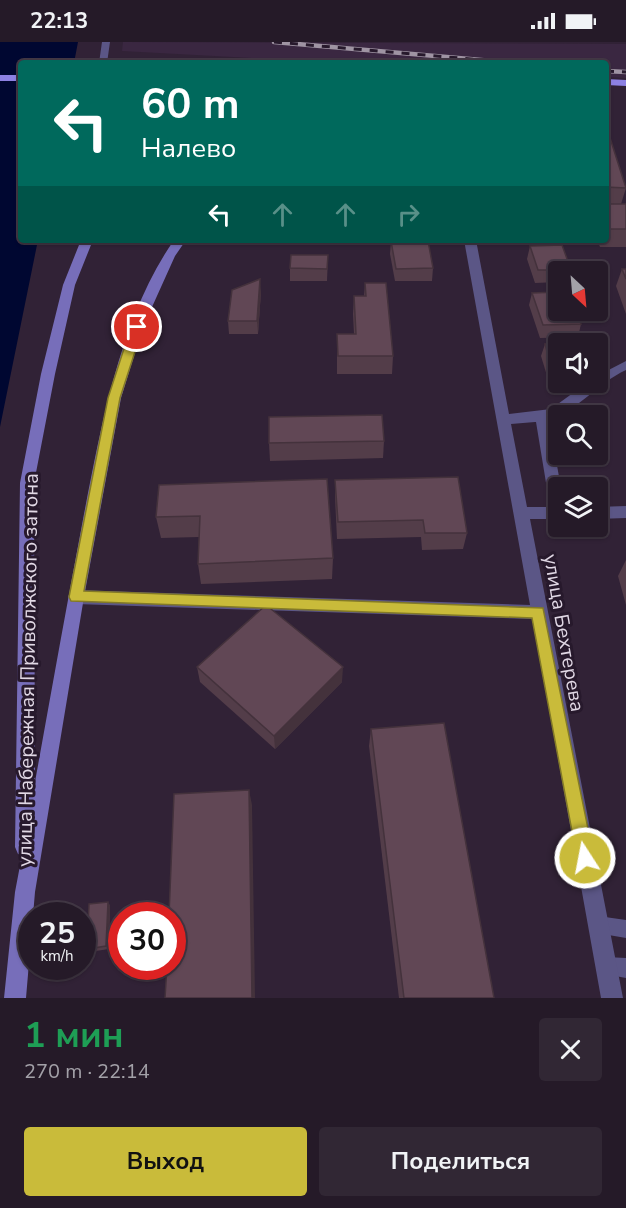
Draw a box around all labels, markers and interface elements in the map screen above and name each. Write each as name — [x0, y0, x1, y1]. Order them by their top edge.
text: 22:13 — [30, 6, 88, 36]
text: 60 m — [141, 76, 240, 133]
icon: left — [42, 84, 120, 162]
text: Налево — [141, 130, 236, 167]
icon: left — [203, 198, 236, 231]
icon: ahead — [266, 198, 299, 231]
icon: ahead — [329, 198, 362, 231]
icon: right — [392, 198, 425, 231]
north arrow — [548, 261, 608, 321]
map controls — [548, 261, 608, 537]
pin — [111, 301, 162, 352]
icon: arrive — [120, 310, 153, 343]
button: sound — [548, 333, 608, 393]
button: search — [548, 405, 608, 465]
street label: улица Набережная Приволжского затона — [11, 473, 45, 867]
button: layers — [548, 477, 608, 537]
street label: улица Бехтерева — [537, 552, 591, 714]
position arrow — [553, 826, 617, 890]
speed limit sign: 30 — [108, 902, 186, 980]
text: 25 — [39, 913, 75, 954]
text: km/h — [40, 946, 74, 966]
text: 1 мин — [24, 1011, 124, 1060]
button: close — [539, 1018, 602, 1081]
text: 270 m · 22:14 — [24, 1058, 150, 1085]
button: Выход — [24, 1127, 307, 1196]
button: Поделиться — [319, 1127, 602, 1196]

